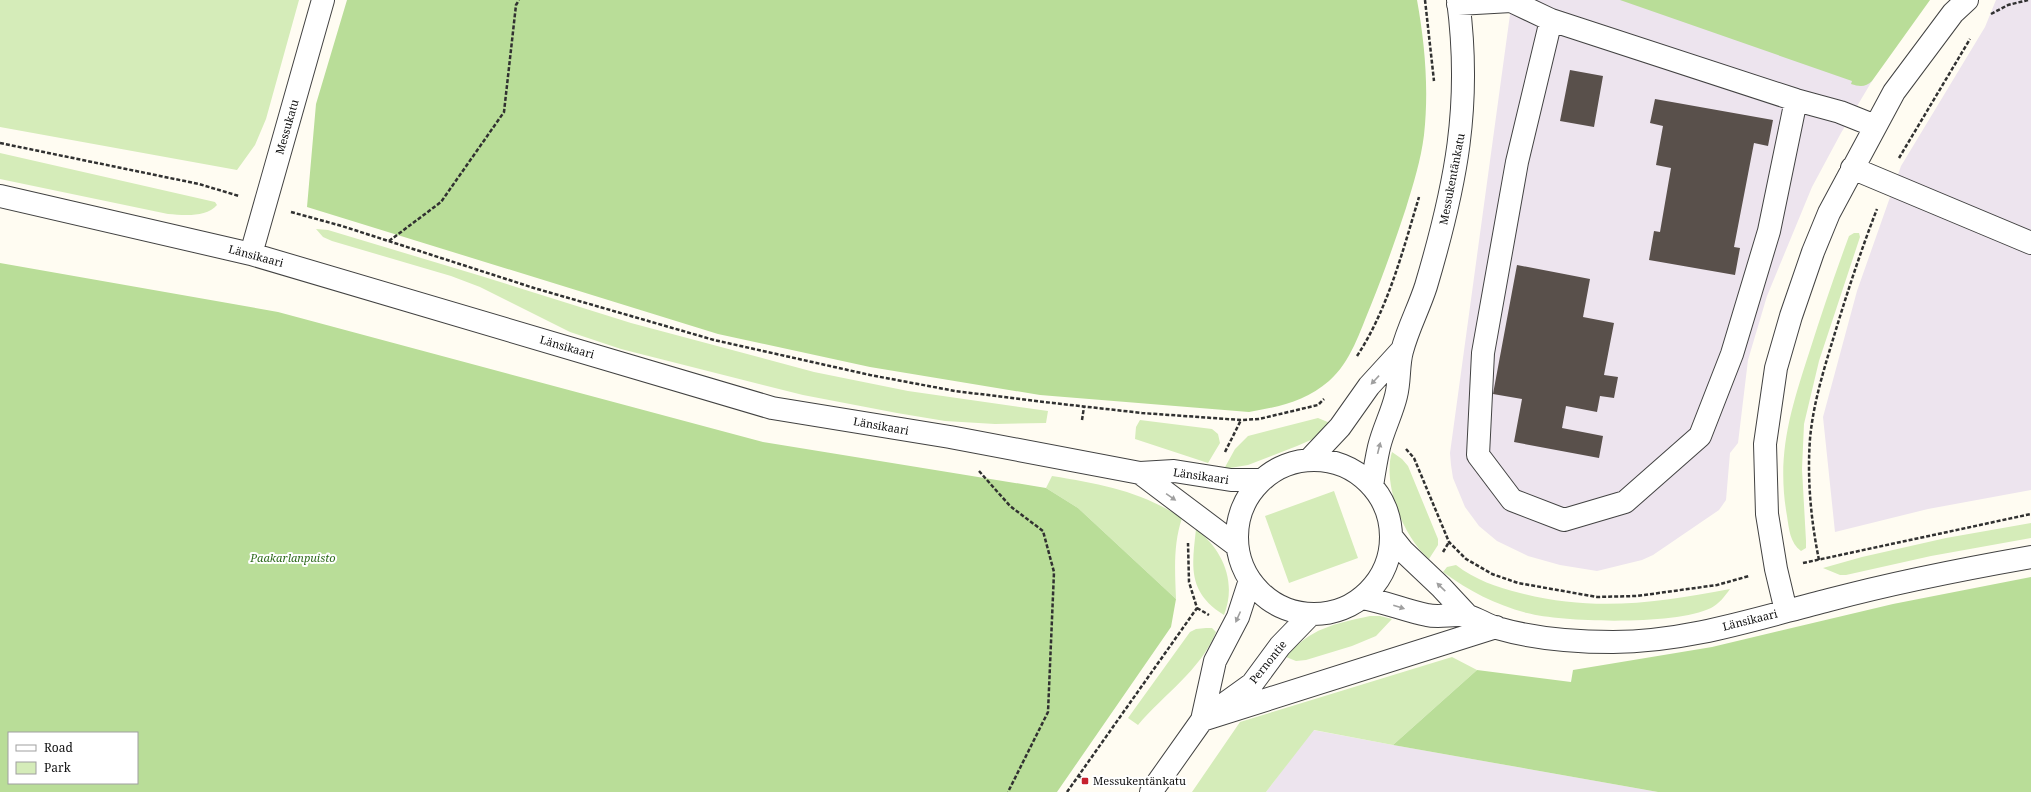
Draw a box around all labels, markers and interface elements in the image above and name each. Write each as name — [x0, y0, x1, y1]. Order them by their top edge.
street label: Messukatu — [272, 98, 302, 156]
street label: Messukentänkatu — [1435, 132, 1468, 226]
street label: Länsikaari — [227, 241, 286, 270]
street label: Länsikaari — [538, 332, 597, 362]
one-way arrow — [1370, 375, 1380, 385]
street label: Länsikaari — [852, 413, 911, 438]
one-way arrow — [1377, 441, 1383, 454]
street label: Länsikaari — [1172, 464, 1230, 487]
one-way arrow — [1166, 493, 1176, 501]
park label: Paakarlanpuisto — [249, 550, 336, 565]
one-way arrow — [1436, 582, 1446, 592]
one-way arrow — [1393, 604, 1405, 610]
street label: Länsikaari — [1721, 605, 1779, 634]
one-way arrow — [1235, 611, 1241, 623]
street label: Pernontie — [1246, 637, 1290, 686]
legend — [8, 732, 138, 784]
text: Road — [44, 739, 74, 756]
text: Park — [44, 759, 72, 776]
place label: Messukentänkatu — [1093, 773, 1186, 788]
marker: Messukentänkatu — [1080, 776, 1090, 786]

